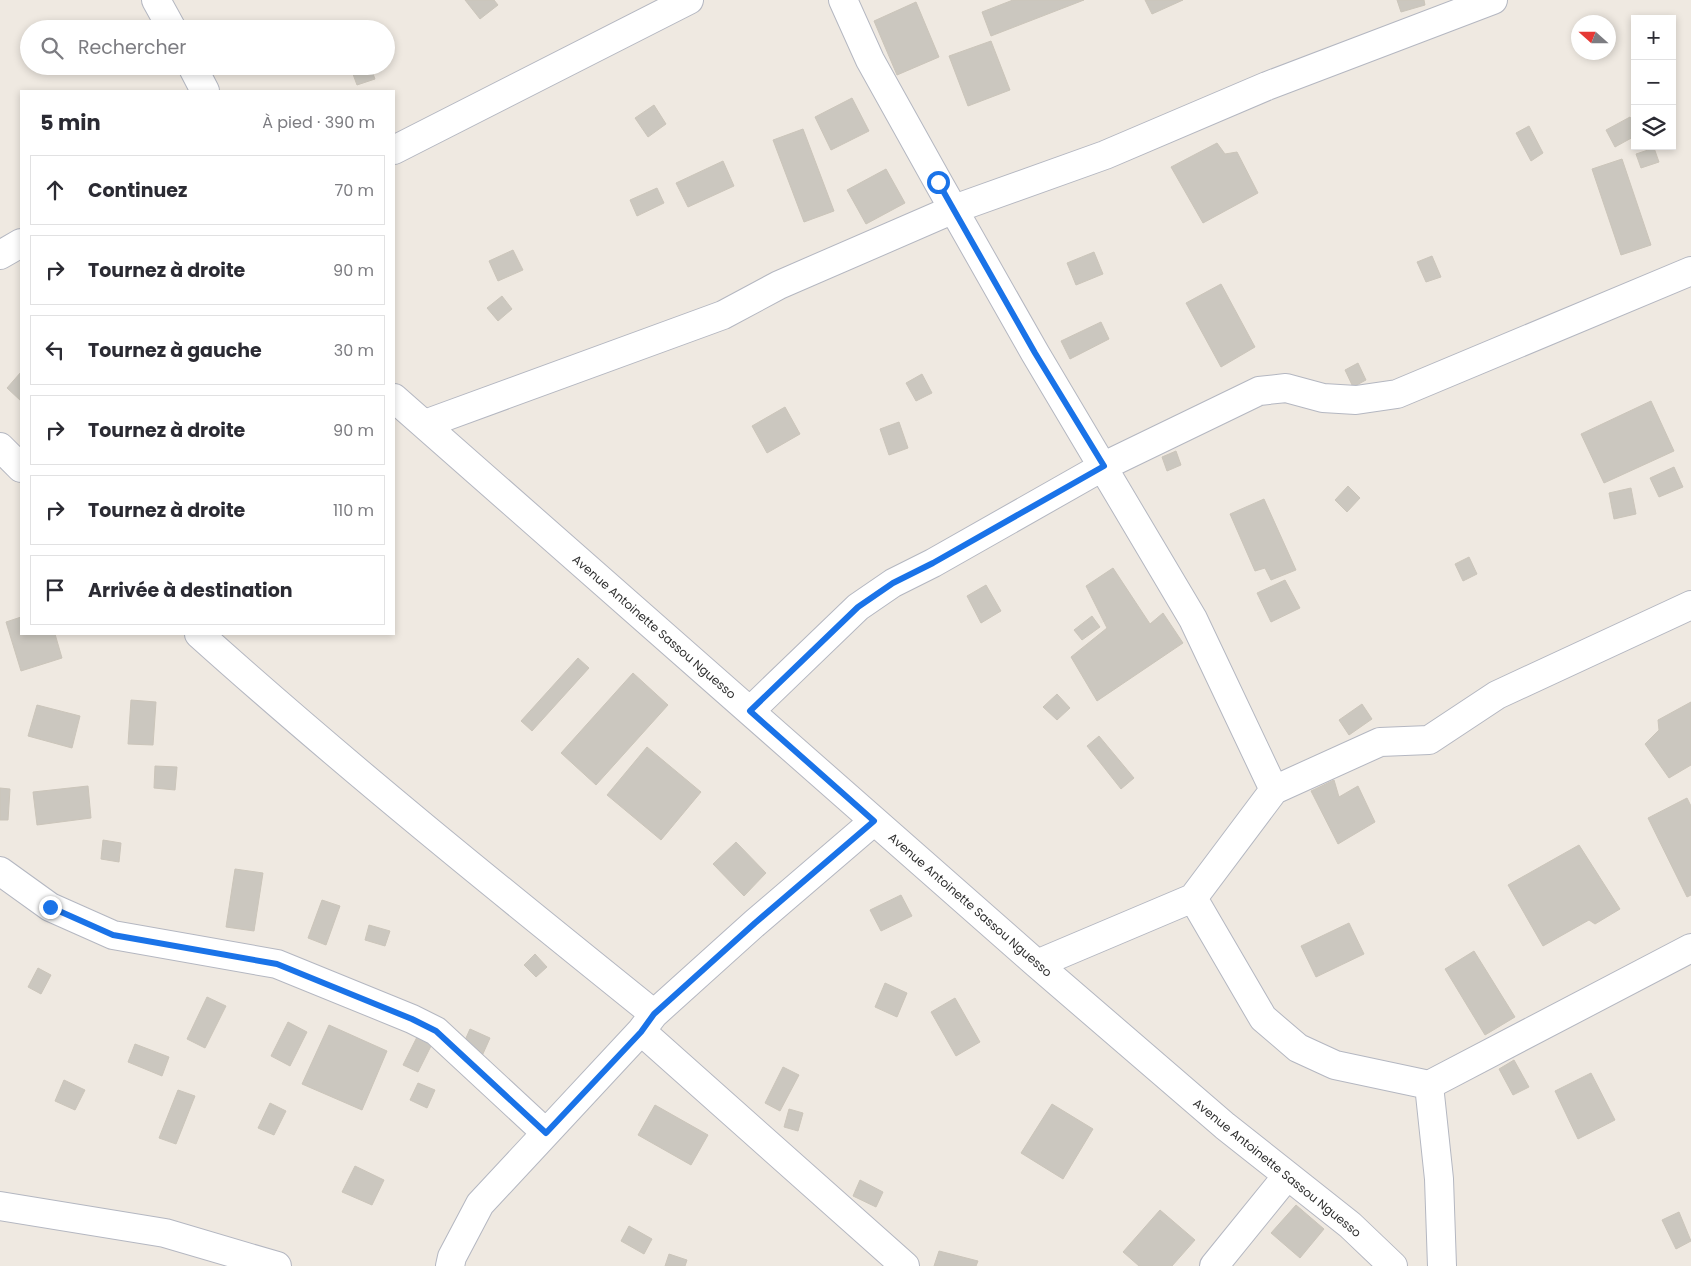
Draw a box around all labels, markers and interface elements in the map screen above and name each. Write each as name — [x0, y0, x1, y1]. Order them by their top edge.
north arrow — [1571, 15, 1616, 60]
map controls — [1631, 15, 1676, 150]
button: + — [1631, 15, 1676, 60]
search box — [20, 20, 395, 75]
icon: search — [38, 34, 66, 62]
text: Rechercher — [78, 34, 186, 61]
button: − — [1631, 60, 1676, 105]
button: layers — [1631, 105, 1676, 150]
text: 5 min — [40, 108, 101, 137]
text: À pied · 390 m — [262, 111, 375, 134]
route start — [927, 171, 950, 194]
icon: ahead — [41, 176, 69, 204]
text: Continuez — [88, 177, 187, 204]
text: 70 m — [334, 179, 374, 202]
icon: right — [41, 256, 69, 284]
text: Tournez à droite — [88, 257, 245, 284]
text: 90 m — [333, 259, 374, 282]
icon: left — [41, 336, 69, 364]
text: Tournez à gauche — [88, 337, 262, 364]
text: 30 m — [334, 339, 374, 362]
icon: right — [41, 416, 69, 444]
text: Tournez à droite — [88, 417, 245, 444]
text: 90 m — [333, 419, 374, 442]
icon: right — [41, 496, 69, 524]
text: Tournez à droite — [88, 497, 245, 524]
text: 110 m — [333, 499, 374, 522]
street label: Avenue Antoinette Sassou Nguesso — [569, 551, 740, 703]
icon: arrive — [41, 576, 69, 604]
text: Arrivée à destination — [88, 577, 293, 604]
street label: Avenue Antoinette Sassou Nguesso — [885, 829, 1056, 981]
route end — [39, 896, 62, 919]
street label: Avenue Antoinette Sassou Nguesso — [1190, 1094, 1365, 1241]

